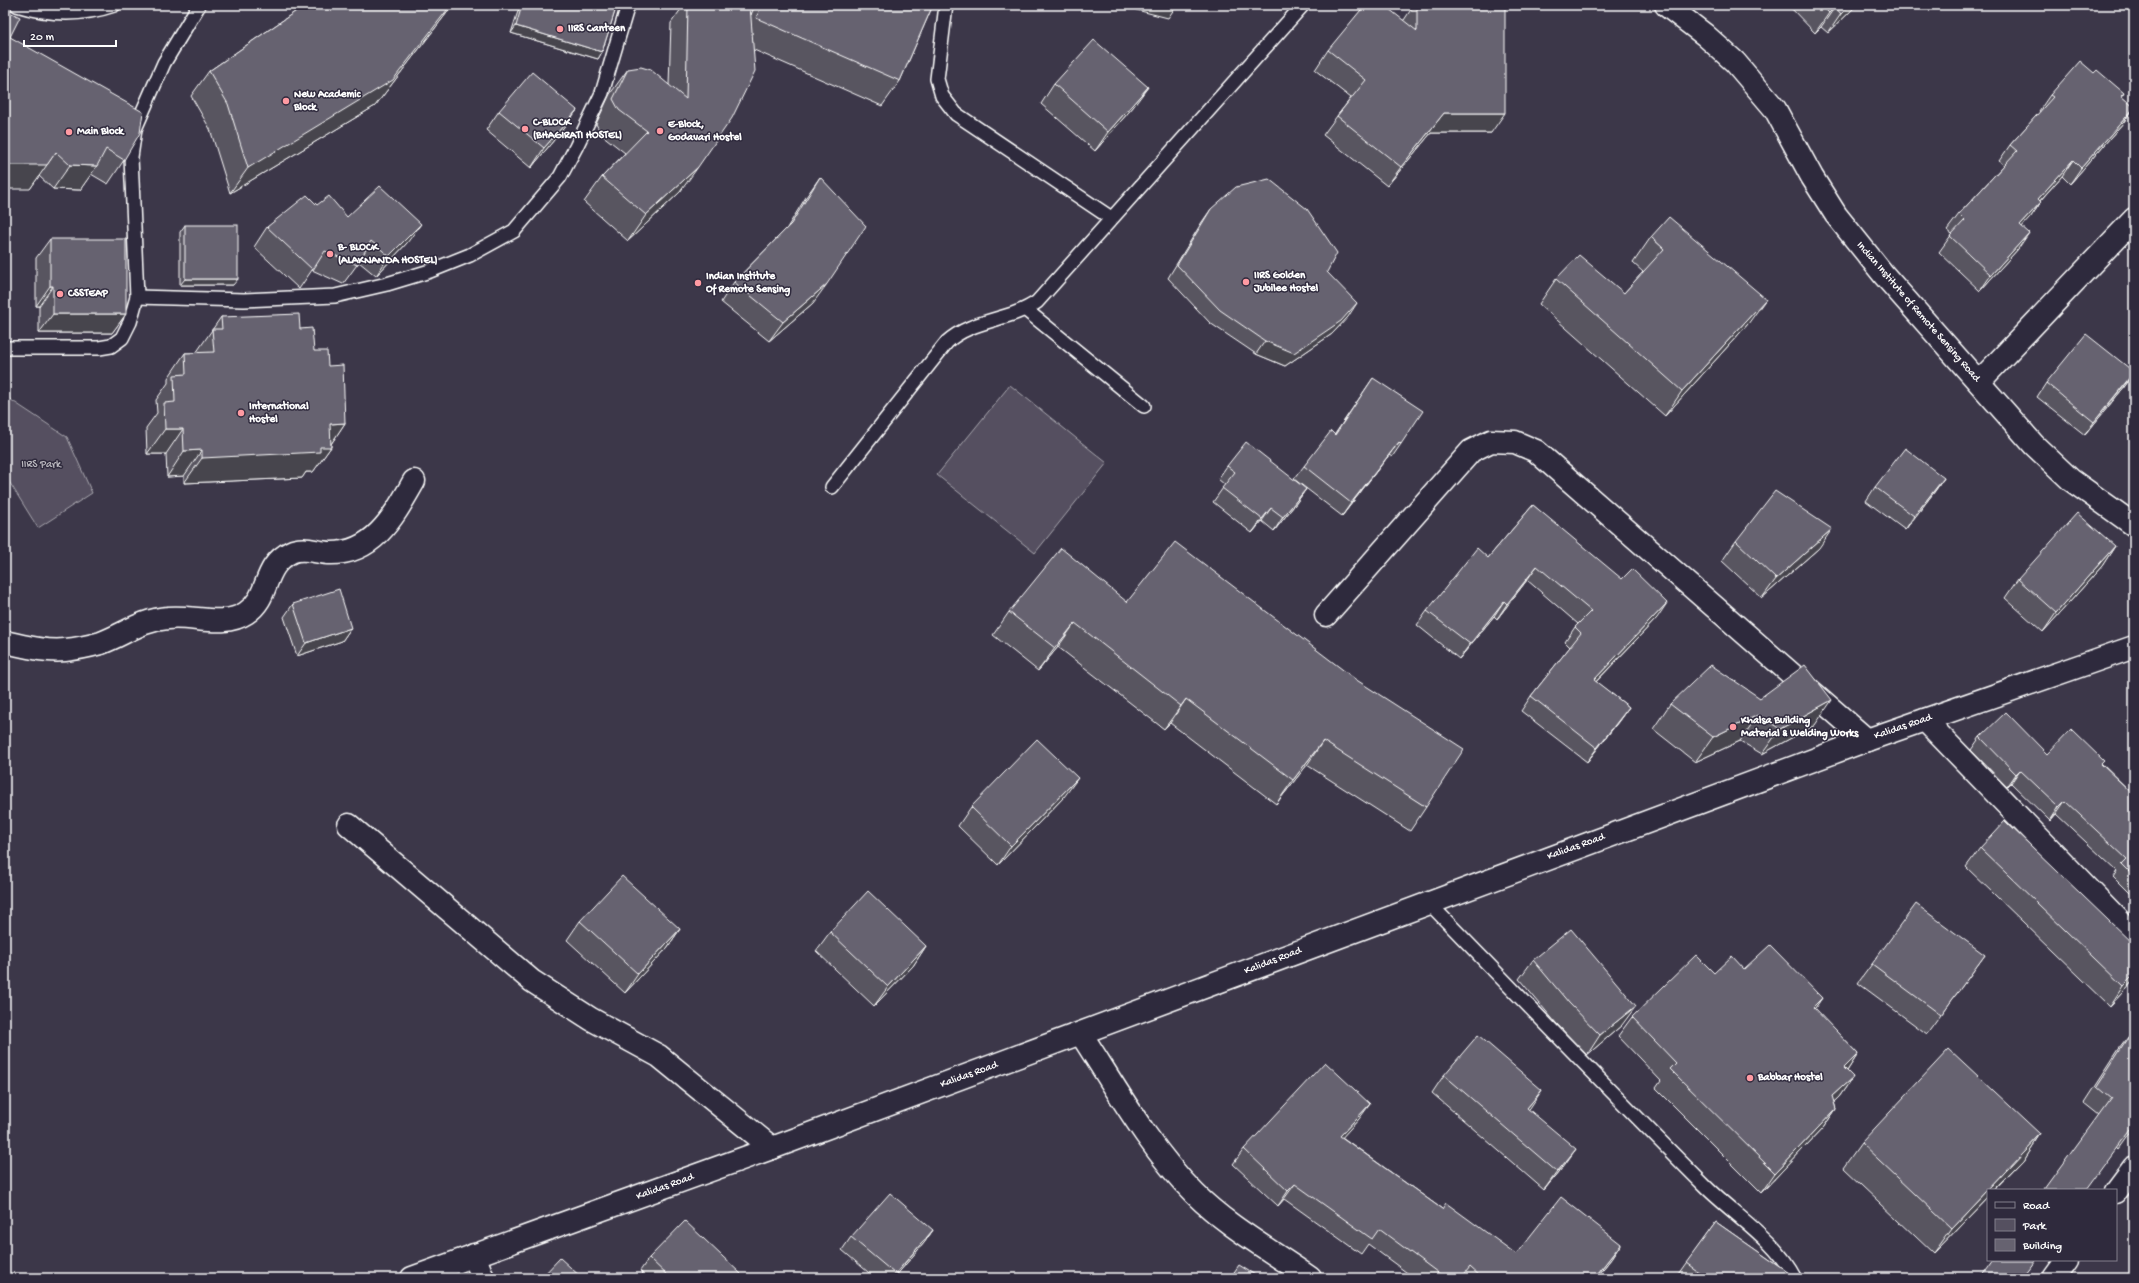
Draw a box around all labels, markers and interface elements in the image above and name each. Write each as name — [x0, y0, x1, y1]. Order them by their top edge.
scale bar — [24, 22, 116, 48]
place label: IIRS Canteen — [568, 22, 626, 35]
marker: IIRS Canteen — [555, 24, 565, 34]
text: 20 m — [30, 31, 55, 45]
place label: New Academic Block — [293, 89, 362, 114]
marker: New Academic Block — [281, 96, 291, 106]
place label: C-BLOCK (BHAGIRATI HOSTEL) — [532, 117, 622, 142]
place label: E-Block, Godavari Hostel — [667, 119, 742, 144]
marker: C-BLOCK (BHAGIRATI HOSTEL) — [520, 124, 530, 134]
place label: Main Block — [77, 126, 125, 138]
marker: E-Block, Godavari Hostel — [655, 126, 665, 136]
marker: Main Block — [64, 127, 74, 137]
street label: Indian Institute of Remote Sensing Road — [1854, 239, 1984, 386]
place label: B- BLOCK (ALAKNANDA HOSTEL) — [337, 242, 438, 267]
marker: B- BLOCK (ALAKNANDA HOSTEL) — [325, 249, 335, 259]
place label: Indian Institute Of Remote Sensing — [706, 270, 791, 297]
place label: IIRS Golden Jubilee Hostel — [1253, 270, 1319, 295]
marker: IIRS Golden Jubilee Hostel — [1241, 277, 1251, 287]
marker: Indian Institute Of Remote Sensing — [693, 278, 703, 288]
place label: CSSTEAP — [67, 288, 109, 300]
marker: CSSTEAP — [55, 289, 65, 299]
place label: International Hostel — [249, 400, 309, 426]
marker: International Hostel — [236, 408, 246, 418]
park label: IIRS Park — [21, 459, 62, 471]
street label: Kalidas Road — [1873, 711, 1935, 742]
place label: Khalsa Building Material & Welding Works — [1740, 715, 1859, 741]
marker: Khalsa Building Material & Welding Works — [1728, 722, 1738, 732]
street label: Kalidas Road — [1546, 831, 1608, 863]
street label: Kalidas Road — [1243, 944, 1305, 977]
street label: Kalidas Road — [939, 1059, 1001, 1091]
place label: Babbar Hostel — [1757, 1071, 1823, 1084]
marker: Babbar Hostel — [1745, 1073, 1755, 1083]
street label: Kalidas Road — [635, 1171, 697, 1203]
legend — [1987, 1189, 2117, 1261]
text: Road — [2023, 1200, 2050, 1214]
text: Park — [2022, 1220, 2048, 1234]
text: Building — [2022, 1240, 2062, 1254]

